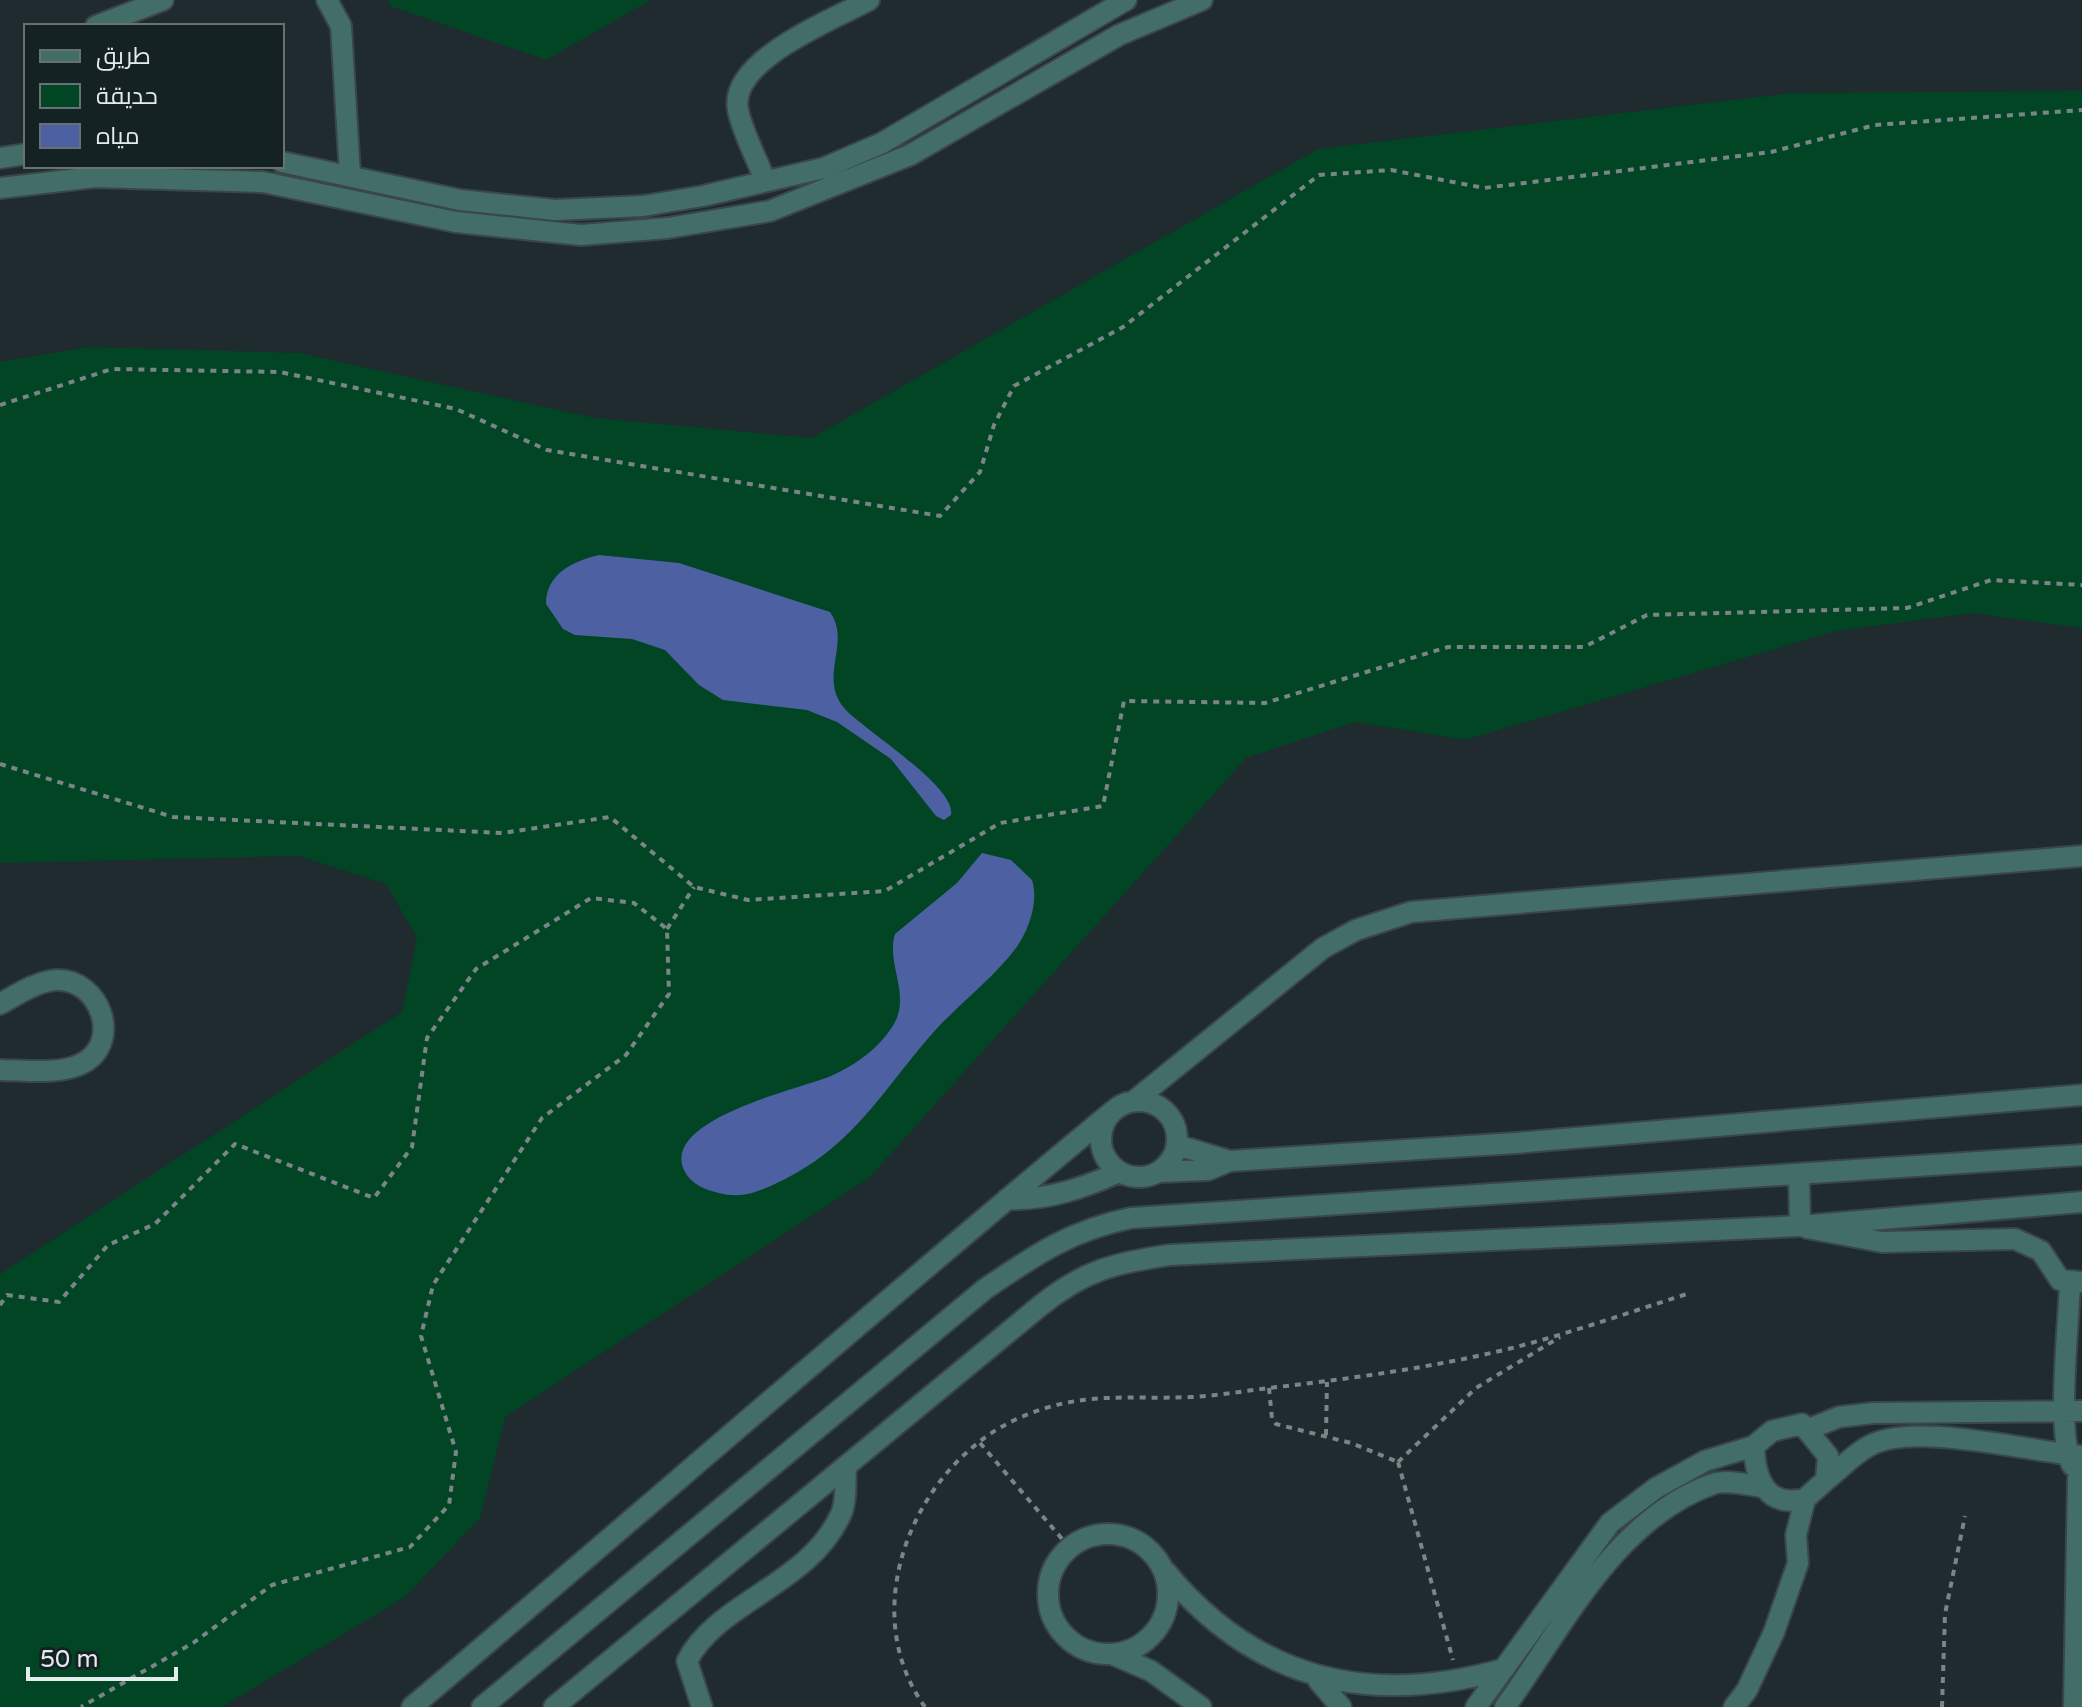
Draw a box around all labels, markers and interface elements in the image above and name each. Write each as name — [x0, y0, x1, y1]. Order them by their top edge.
legend — [24, 24, 284, 168]
text: طريق — [96, 42, 151, 71]
text: حديقة — [96, 82, 158, 111]
text: مياه — [96, 122, 140, 151]
scale bar — [28, 1631, 176, 1681]
text: 50 m — [40, 1645, 98, 1674]

